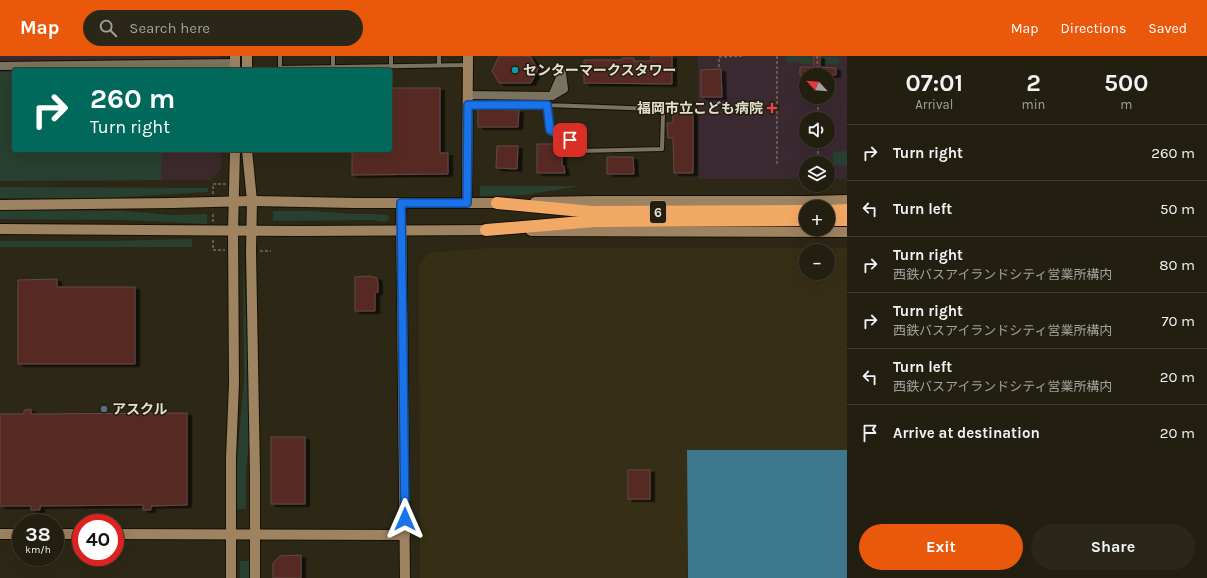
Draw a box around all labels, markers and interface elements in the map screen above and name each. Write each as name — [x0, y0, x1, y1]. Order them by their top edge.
search box — [83, 10, 363, 46]
text: Map — [20, 17, 59, 39]
icon: search — [97, 17, 119, 39]
text: Search here — [129, 19, 210, 37]
text: Map — [1011, 20, 1039, 37]
text: Directions — [1061, 20, 1126, 37]
text: Saved — [1148, 20, 1187, 37]
place label: センターマークスタワー — [523, 62, 677, 79]
marker: センターマークスタワー — [510, 65, 520, 75]
north arrow — [799, 68, 835, 104]
map controls — [799, 68, 835, 280]
text: 07:01 — [906, 69, 963, 97]
text: 2 — [1026, 69, 1041, 97]
text: 500 — [1104, 69, 1148, 97]
text: 260 m — [90, 82, 175, 115]
icon: right — [24, 84, 76, 136]
text: Arrival — [915, 97, 953, 112]
text: min — [1022, 97, 1045, 112]
text: m — [1120, 97, 1132, 112]
place label: 福岡市立こども病院 — [637, 100, 763, 117]
marker: 福岡市立こども病院 — [766, 102, 778, 114]
button: sound — [799, 112, 835, 148]
text: Turn right — [90, 116, 170, 138]
pin — [553, 123, 587, 157]
icon: arrive — [559, 129, 581, 151]
icon: right — [859, 142, 881, 164]
text: Turn right — [893, 144, 963, 162]
text: 260 m — [1151, 144, 1195, 162]
button: layers — [799, 156, 835, 192]
icon: left — [859, 198, 881, 220]
button: + — [799, 200, 835, 236]
text: Turn left — [893, 200, 952, 218]
text: 50 m — [1160, 200, 1195, 218]
road number: 6 — [650, 201, 666, 223]
button: − — [799, 244, 835, 280]
text: Turn right — [893, 246, 963, 264]
icon: right — [859, 254, 881, 276]
text: 80 m — [1159, 256, 1195, 274]
text: 西鉄バスアイランドシティ営業所構内 — [893, 267, 1113, 282]
text: Turn right — [893, 302, 963, 320]
icon: right — [859, 310, 881, 332]
text: 70 m — [1161, 312, 1195, 330]
text: 西鉄バスアイランドシティ営業所構内 — [893, 323, 1113, 338]
text: Turn left — [893, 358, 952, 376]
icon: left — [859, 366, 881, 388]
text: 20 m — [1160, 368, 1195, 386]
text: 西鉄バスアイランドシティ営業所構内 — [893, 379, 1113, 394]
place label: アスクル — [112, 401, 168, 418]
marker: アスクル — [99, 404, 109, 414]
icon: arrive — [859, 422, 881, 444]
text: Arrive at destination — [893, 424, 1040, 442]
text: 20 m — [1160, 424, 1195, 442]
position arrow — [384, 498, 426, 540]
speed limit sign: 40 — [72, 514, 124, 566]
text: 38 — [25, 523, 51, 546]
button: Exit — [859, 524, 1023, 570]
button: Share — [1031, 524, 1195, 570]
text: km/h — [25, 544, 51, 556]

